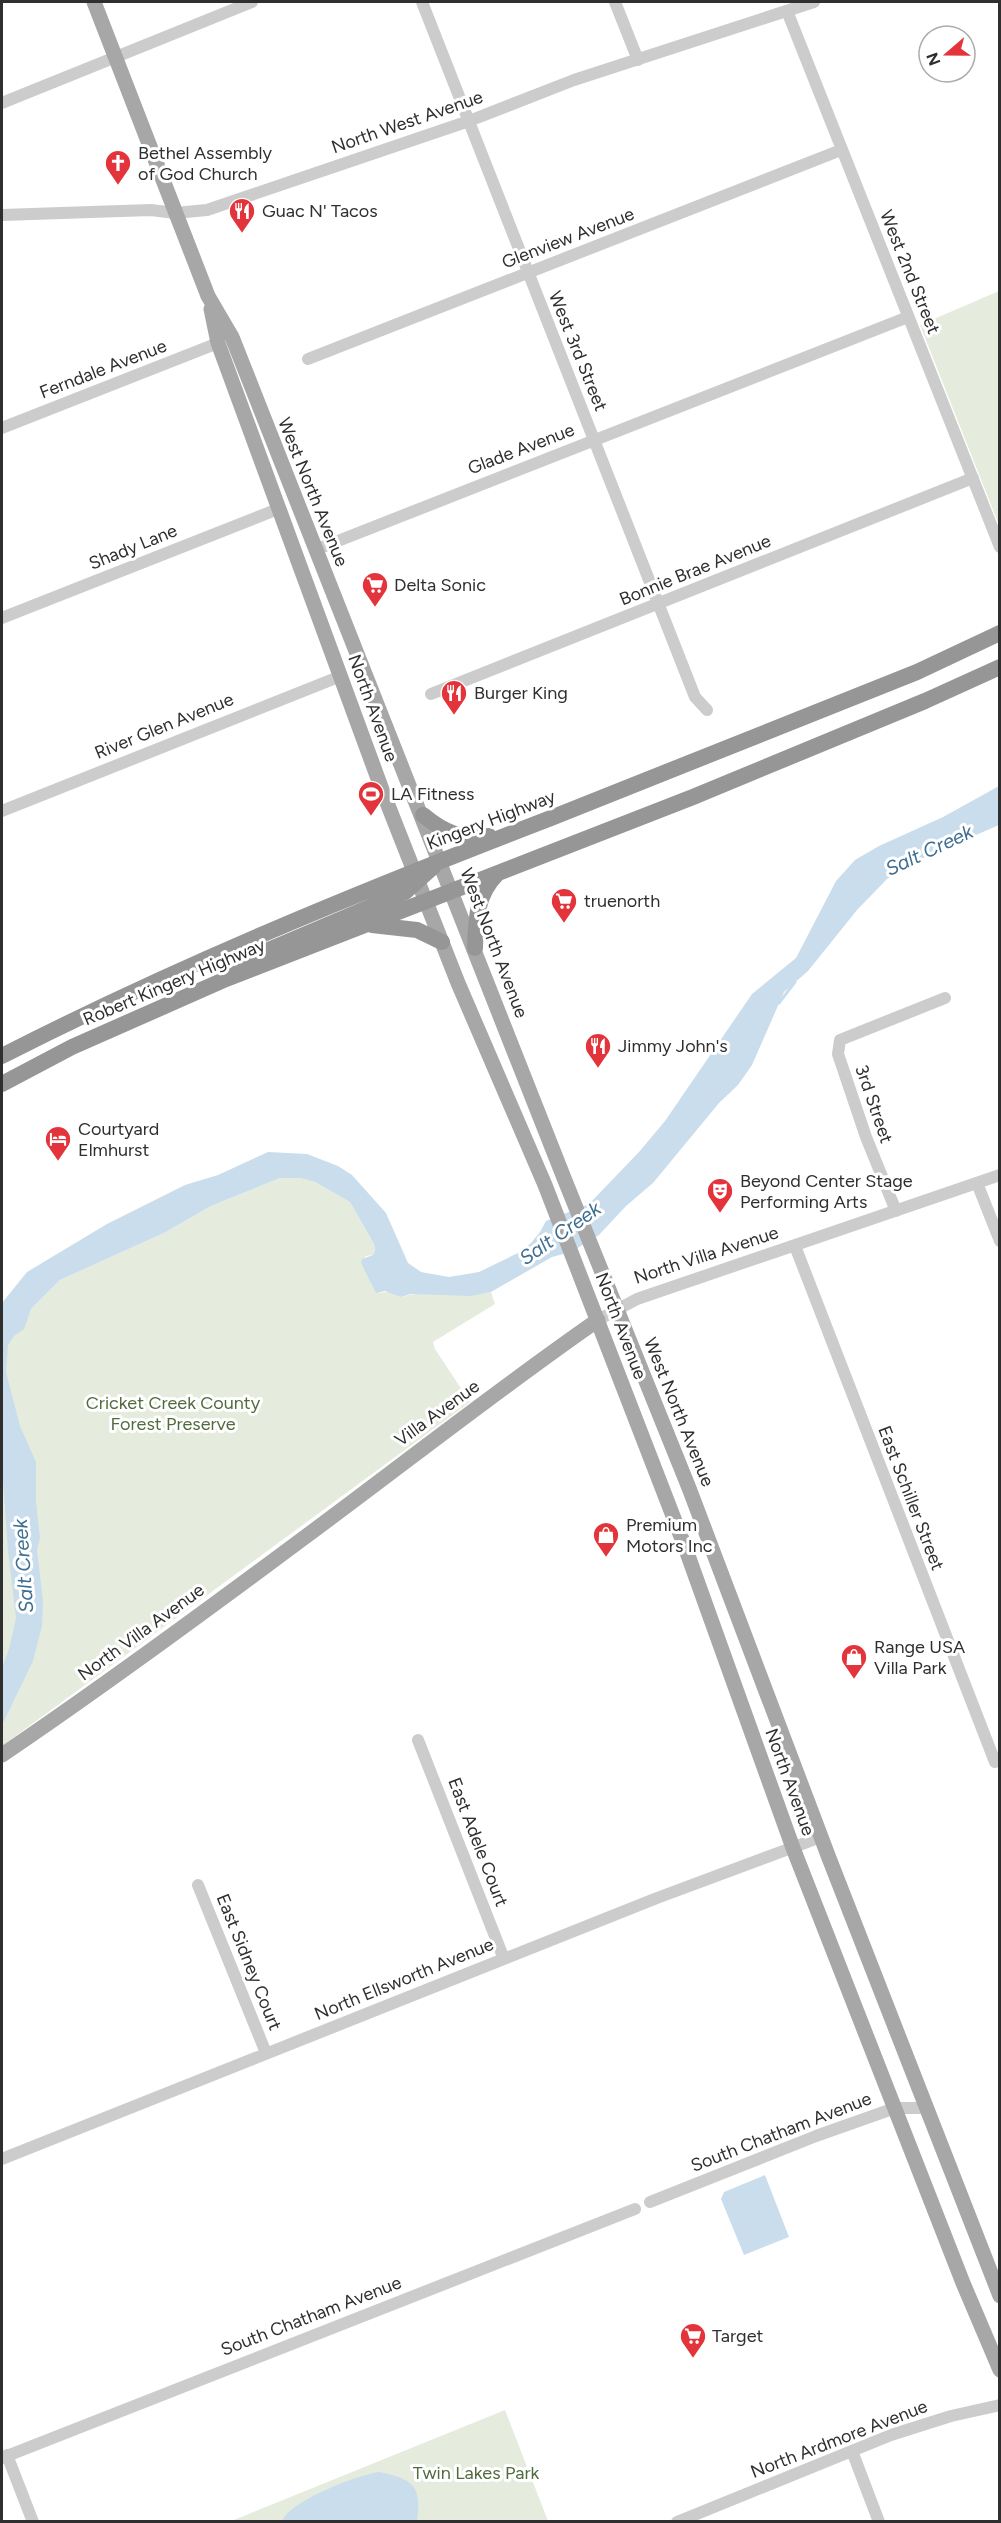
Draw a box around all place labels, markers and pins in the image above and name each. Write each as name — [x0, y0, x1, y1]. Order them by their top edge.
place label: Bethel Assembly of God Church — [138, 142, 273, 185]
church icon: Bethel Assembly of God Church — [103, 148, 133, 186]
restaurant icon: Guac N' Tacos — [227, 196, 257, 234]
place label: Guac N' Tacos — [262, 200, 378, 222]
supermarket icon: Delta Sonic — [360, 570, 390, 608]
place label: Delta Sonic — [394, 574, 486, 596]
restaurant icon: Burger King — [439, 678, 469, 716]
place label: Burger King — [474, 682, 568, 704]
sports icon: LA Fitness — [356, 779, 386, 817]
place label: LA Fitness — [391, 783, 474, 805]
supermarket icon: truenorth — [549, 886, 579, 924]
place label: truenorth — [584, 890, 660, 912]
restaurant icon: Jimmy John's — [583, 1031, 613, 1069]
place label: Jimmy John's — [618, 1035, 728, 1057]
place label: Courtyard Elmhurst — [78, 1118, 159, 1161]
hotel icon: Courtyard Elmhurst — [43, 1124, 73, 1162]
place label: Beyond Center Stage Performing Arts — [740, 1170, 913, 1213]
theatre icon: Beyond Center Stage Performing Arts — [705, 1176, 735, 1214]
place label: Premium Motors Inc — [626, 1514, 713, 1557]
shop icon: Premium Motors Inc — [591, 1520, 621, 1558]
place label: Range USA Villa Park — [874, 1636, 965, 1679]
shop icon: Range USA Villa Park — [839, 1642, 869, 1680]
supermarket icon: Target — [678, 2321, 708, 2359]
place label: Target — [712, 2325, 763, 2347]

